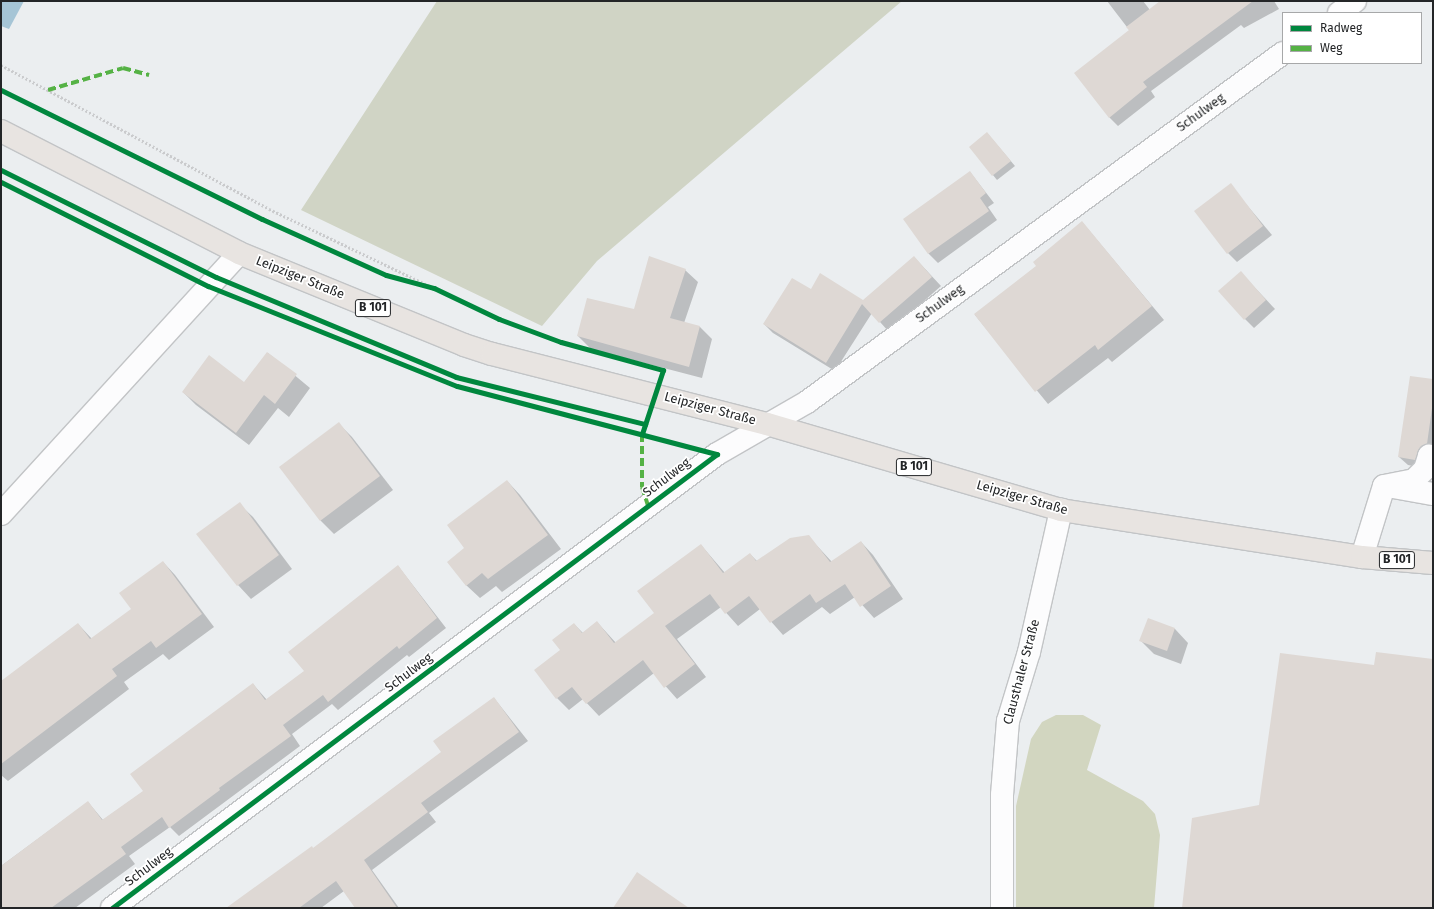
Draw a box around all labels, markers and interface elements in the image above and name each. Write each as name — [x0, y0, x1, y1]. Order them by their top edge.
legend — [1282, 12, 1422, 64]
text: Radweg — [1320, 21, 1362, 35]
text: Weg — [1320, 41, 1343, 55]
street label: Schulweg — [1174, 90, 1228, 136]
street label: Leipziger Straße — [253, 253, 347, 303]
street label: Schulweg — [913, 281, 967, 327]
road number: B 101 — [354, 298, 392, 318]
street label: Leipziger Straße — [662, 389, 758, 429]
street label: Schulweg — [640, 455, 694, 501]
road number: B 101 — [895, 457, 933, 477]
street label: Leipziger Straße — [975, 478, 1069, 518]
road number: B 101 — [1378, 550, 1416, 570]
street label: Clausthaler Straße — [1000, 618, 1044, 726]
street label: Schulweg — [382, 650, 436, 696]
street label: Schulweg — [122, 844, 176, 890]

